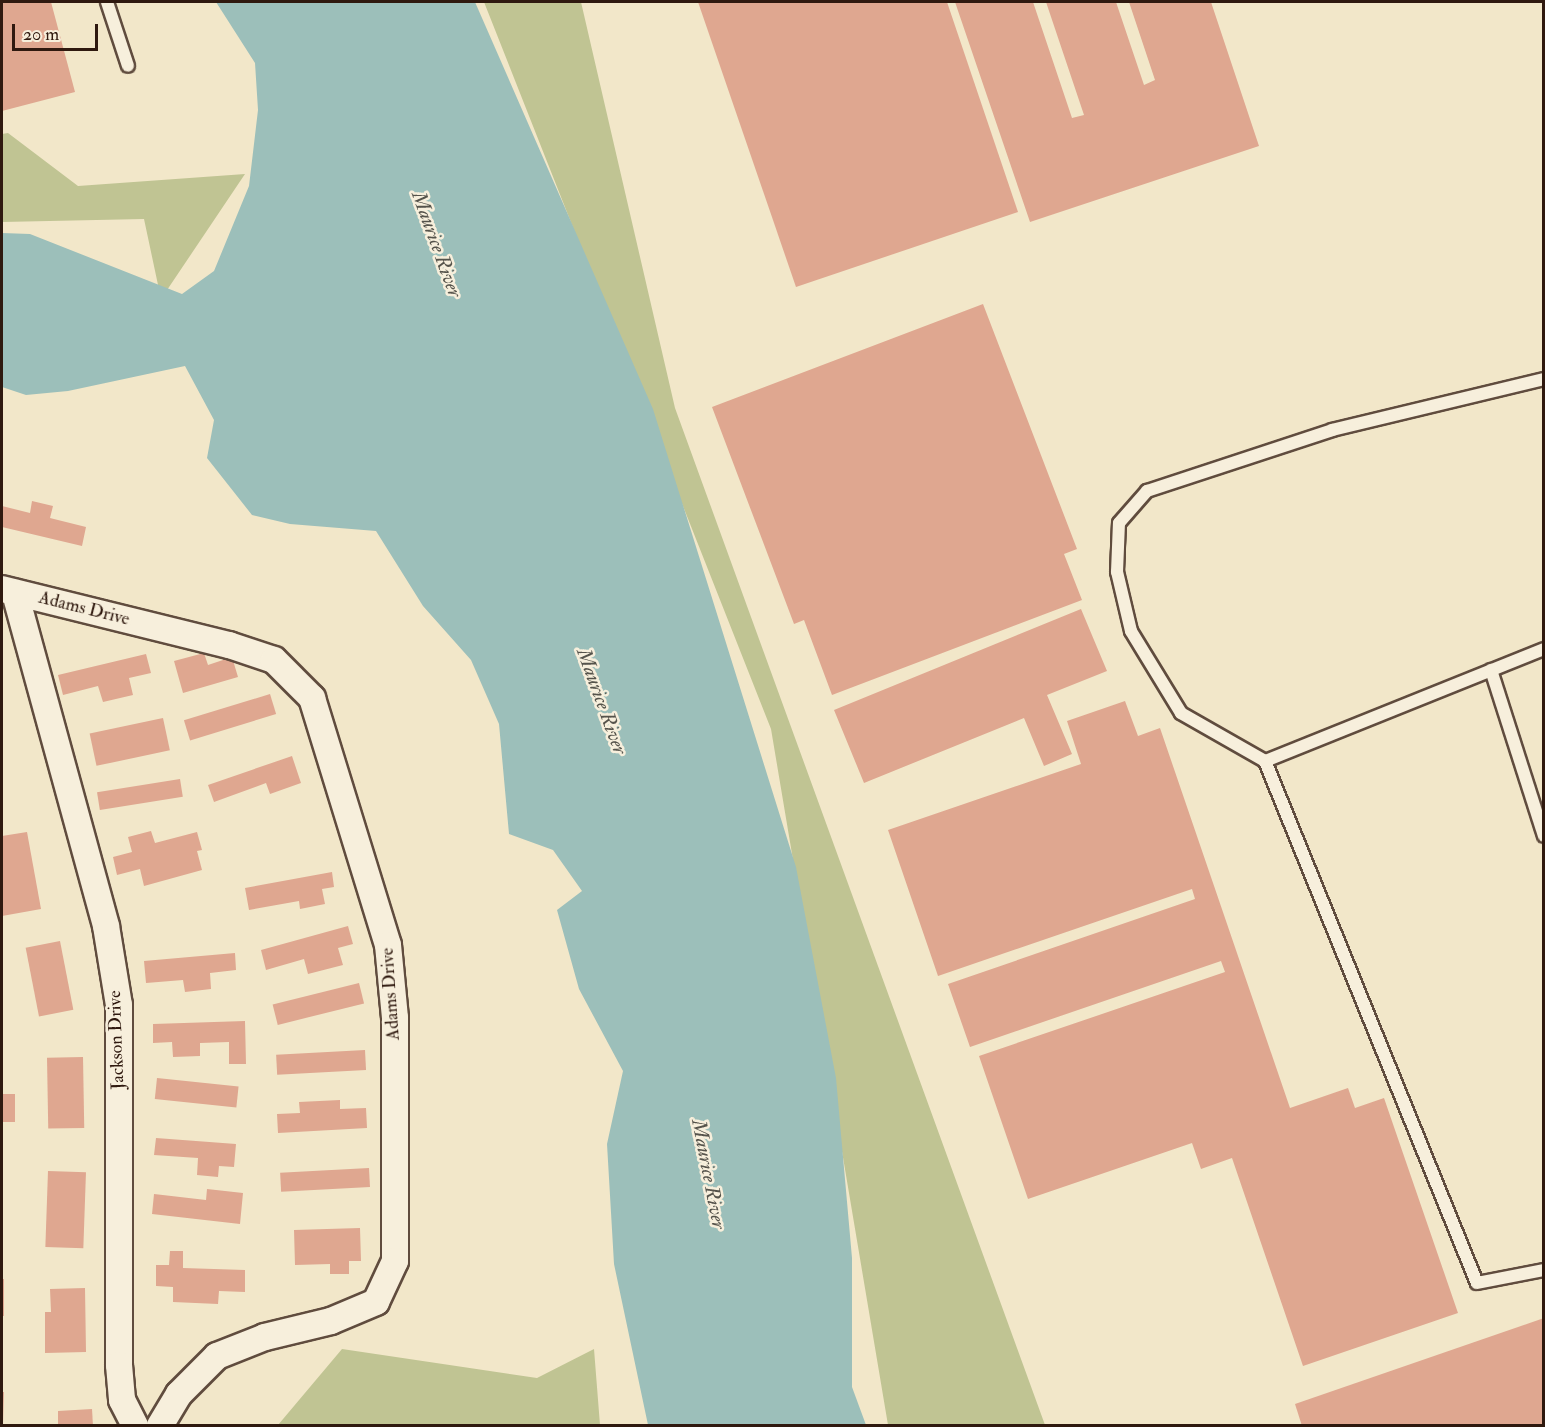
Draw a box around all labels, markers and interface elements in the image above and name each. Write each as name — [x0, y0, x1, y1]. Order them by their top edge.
scale bar — [15, 12, 100, 50]
text: 20 m — [23, 23, 59, 46]
water label: Maurice River — [407, 188, 467, 300]
street label: Adams Drive — [36, 587, 132, 631]
water label: Maurice River — [572, 645, 632, 757]
street label: Adams Drive — [377, 947, 405, 1041]
street label: Jackson Drive — [104, 990, 130, 1090]
water label: Maurice River — [687, 1117, 731, 1231]

